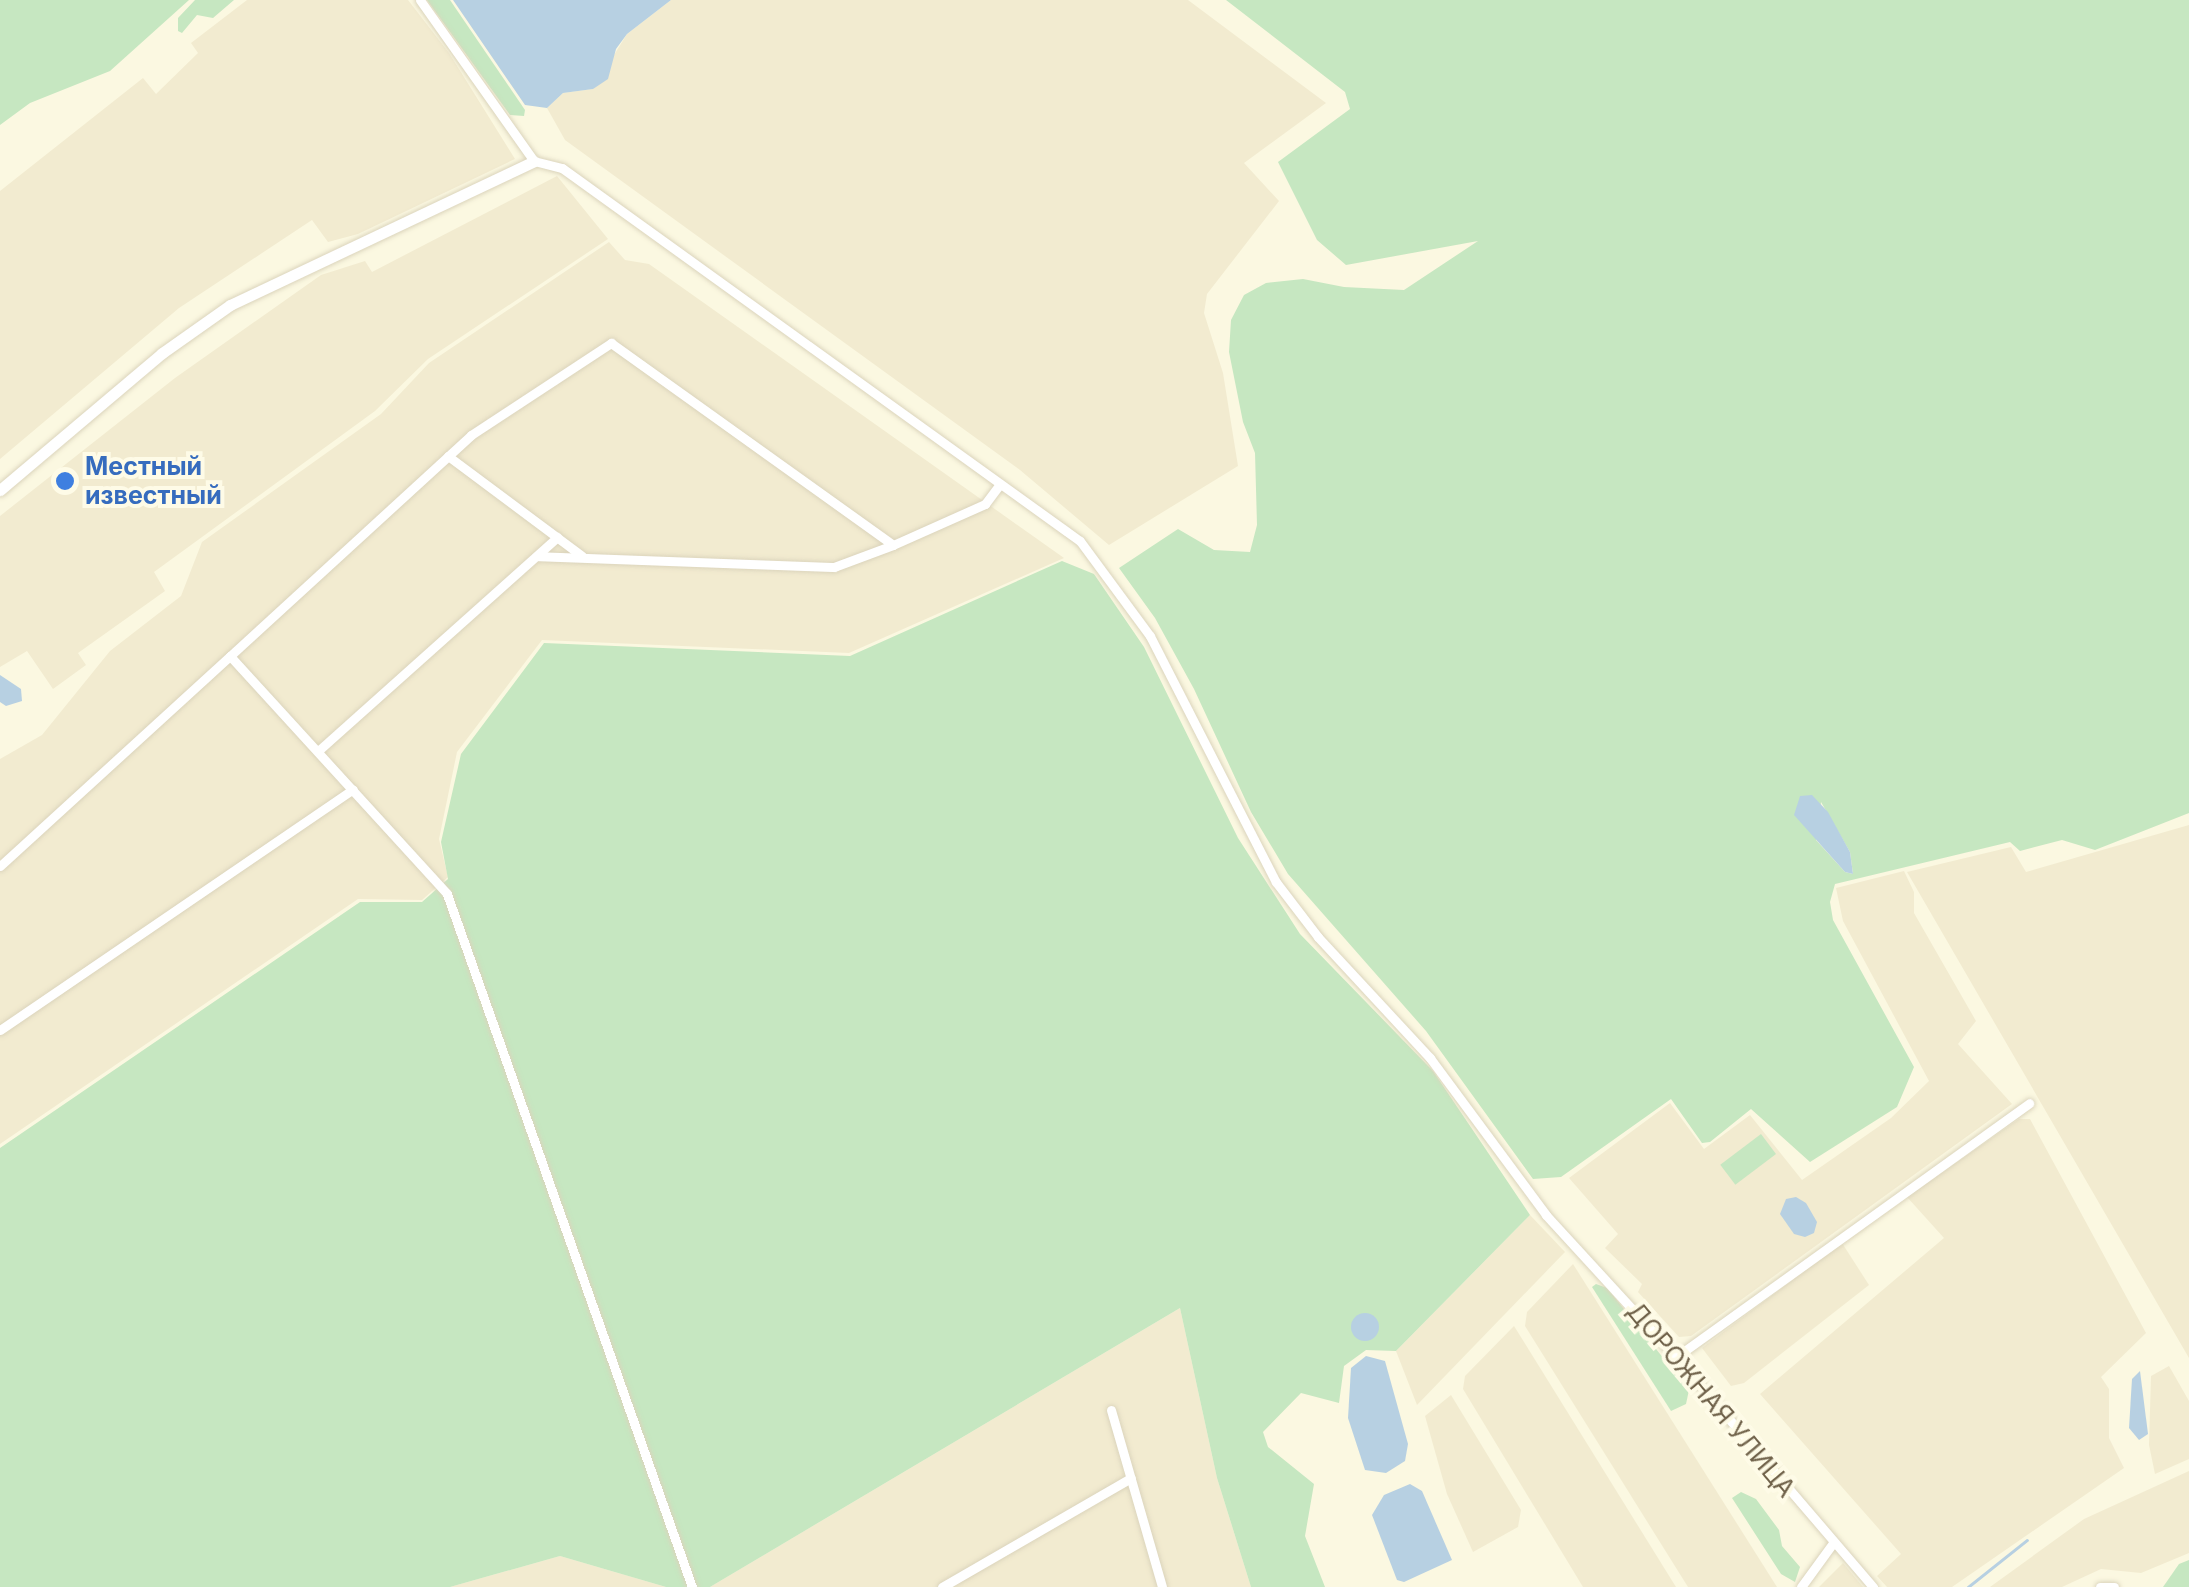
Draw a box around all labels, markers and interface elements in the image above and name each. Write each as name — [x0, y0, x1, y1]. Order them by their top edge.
place label: Местный известный — [85, 452, 222, 511]
marker: Местный известный — [54, 470, 76, 492]
street label: ДОРОЖНАЯ УЛИЦА — [1621, 1297, 1801, 1503]

